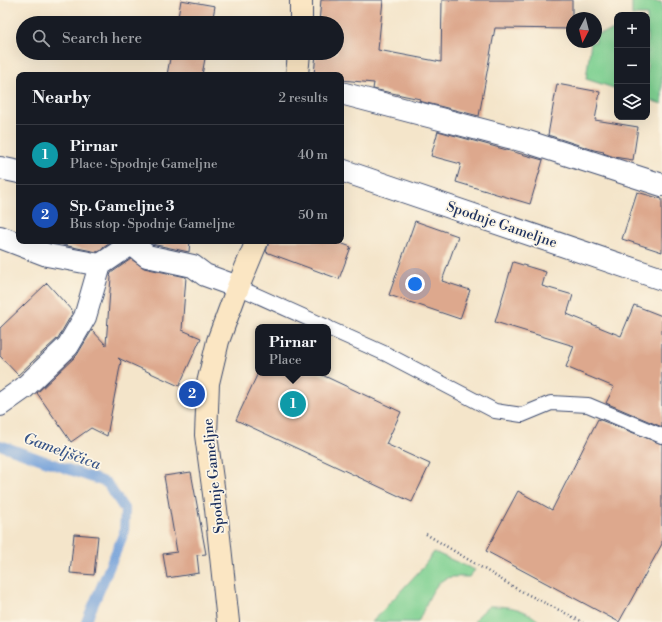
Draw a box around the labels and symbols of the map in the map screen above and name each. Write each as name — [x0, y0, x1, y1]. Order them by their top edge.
north arrow — [566, 12, 602, 48]
street label: Spodnje Gameljne — [444, 198, 559, 252]
your location — [405, 274, 425, 294]
pin: 2 — [179, 379, 205, 409]
pin: 1 — [280, 389, 306, 419]
street label: Spodnje Gameljne — [199, 417, 229, 534]
water label: Gameljščica — [21, 429, 104, 474]

